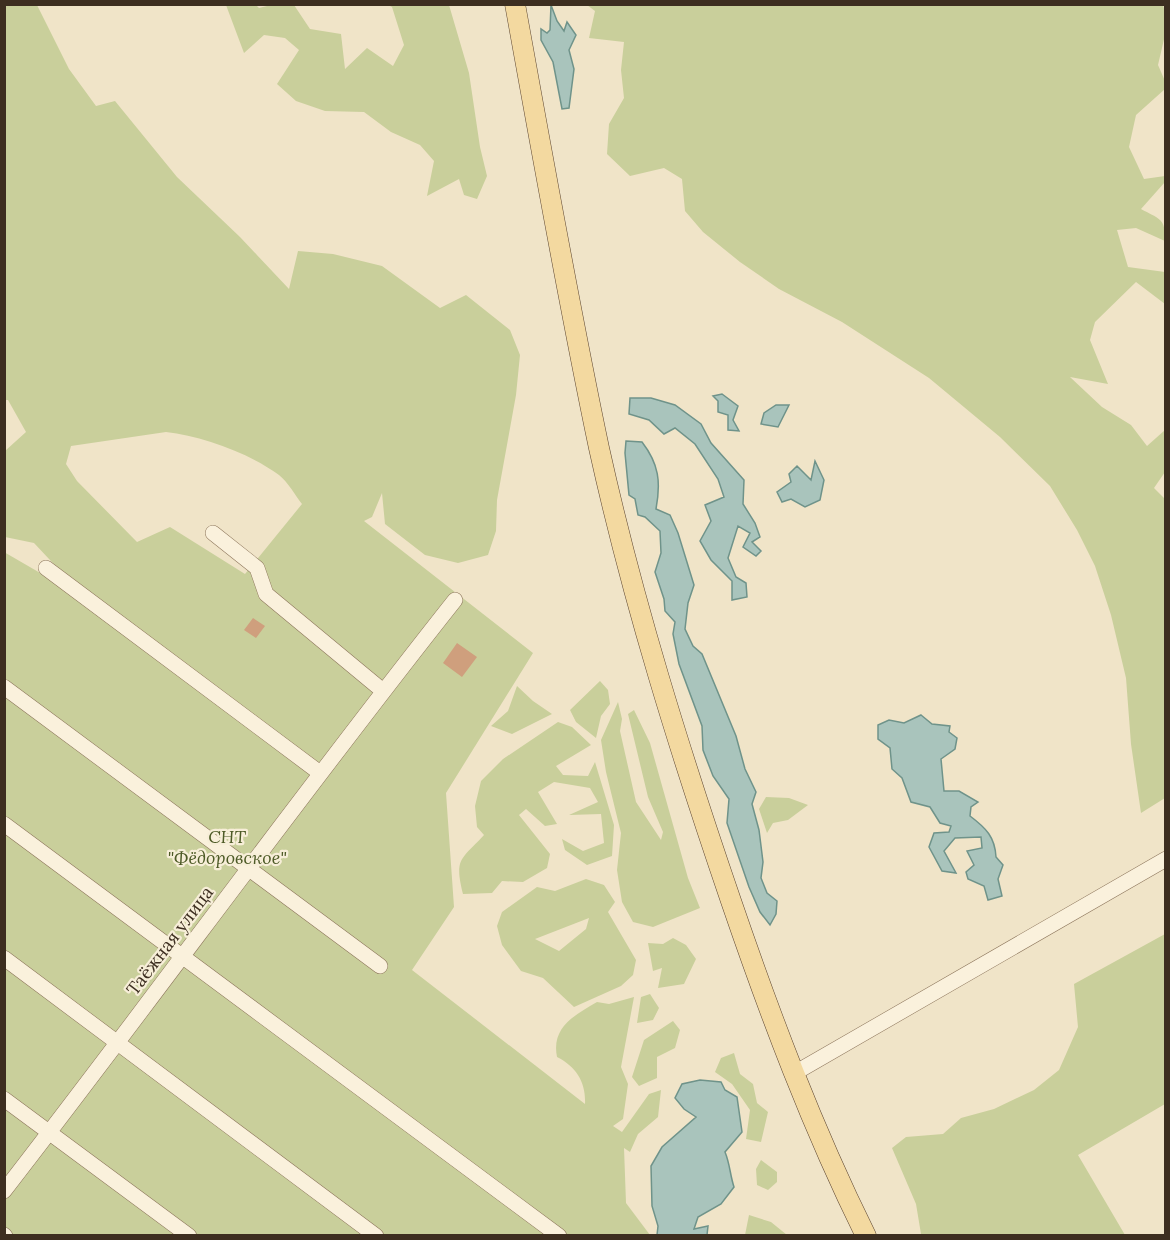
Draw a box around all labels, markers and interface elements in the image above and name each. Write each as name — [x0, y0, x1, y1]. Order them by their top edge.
park label: СНТ "Фёдоровское" — [167, 825, 287, 869]
street label: Таёжная улица — [121, 882, 218, 1000]

